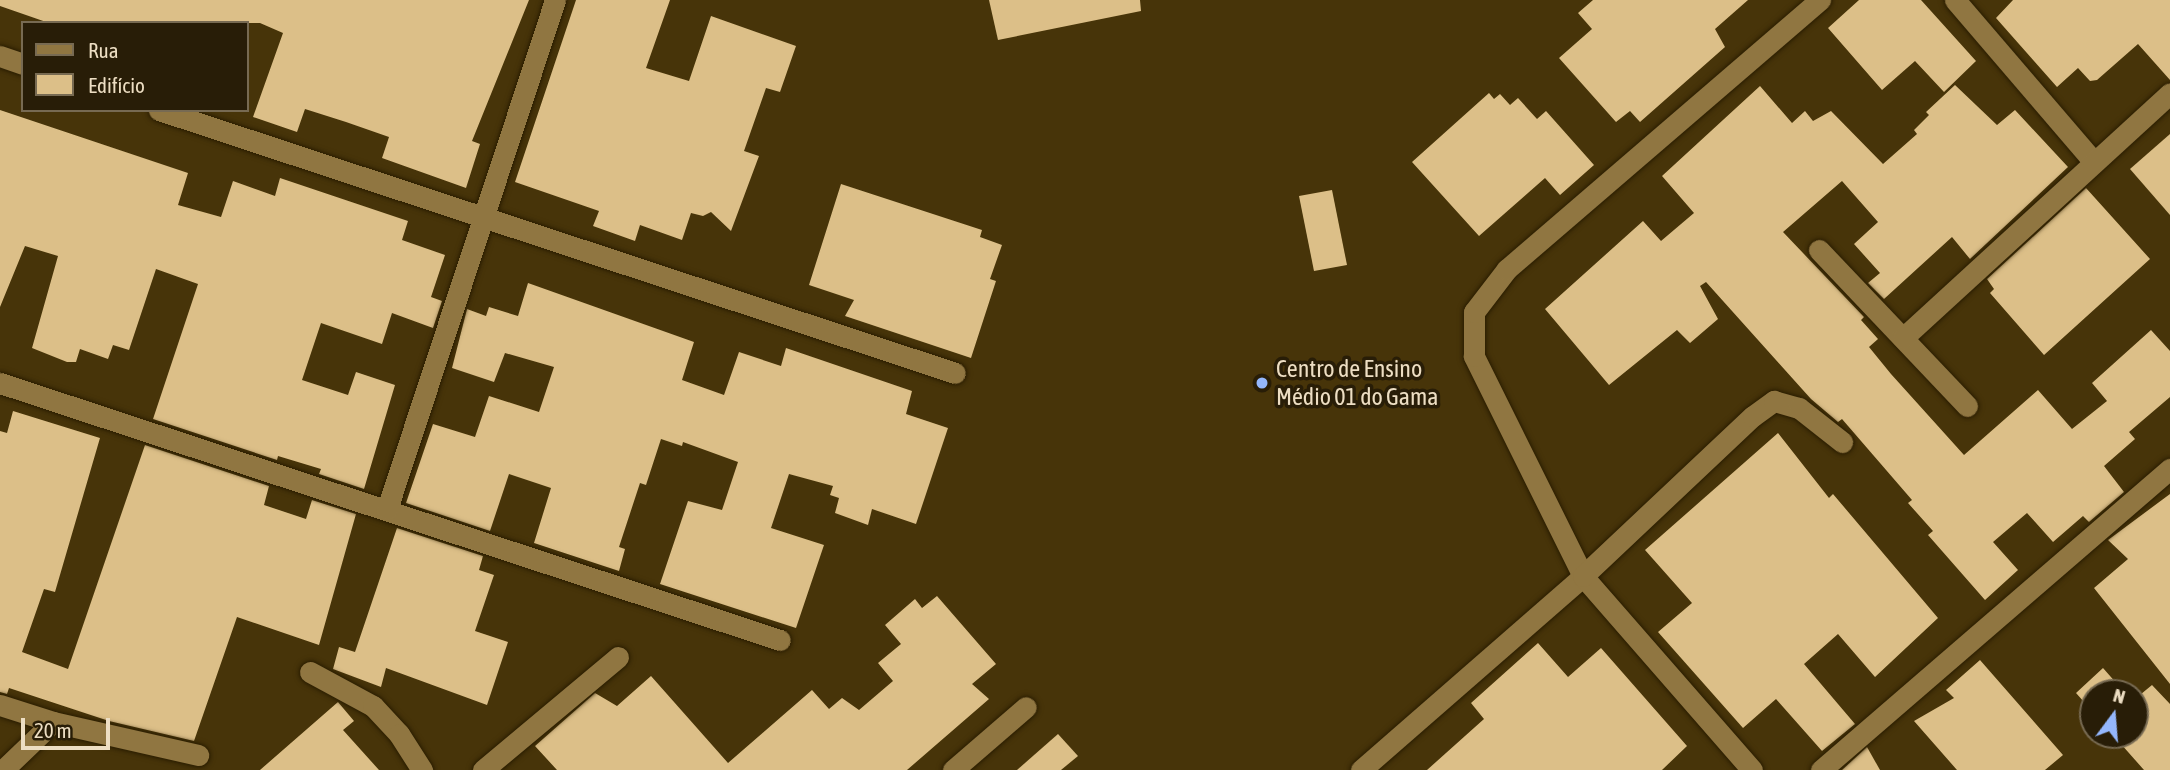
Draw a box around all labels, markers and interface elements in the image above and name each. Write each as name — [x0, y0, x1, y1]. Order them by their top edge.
legend — [21, 21, 248, 112]
text: Rua — [88, 38, 118, 62]
text: Edifício — [88, 73, 145, 97]
place label: Centro de Ensino Médio 01 do Gama — [1276, 355, 1438, 411]
marker: Centro de Ensino Médio 01 do Gama — [1254, 375, 1270, 391]
north arrow — [2079, 679, 2149, 749]
text: N — [2111, 684, 2128, 708]
scale bar — [24, 704, 114, 748]
text: 20 m — [34, 718, 72, 742]

